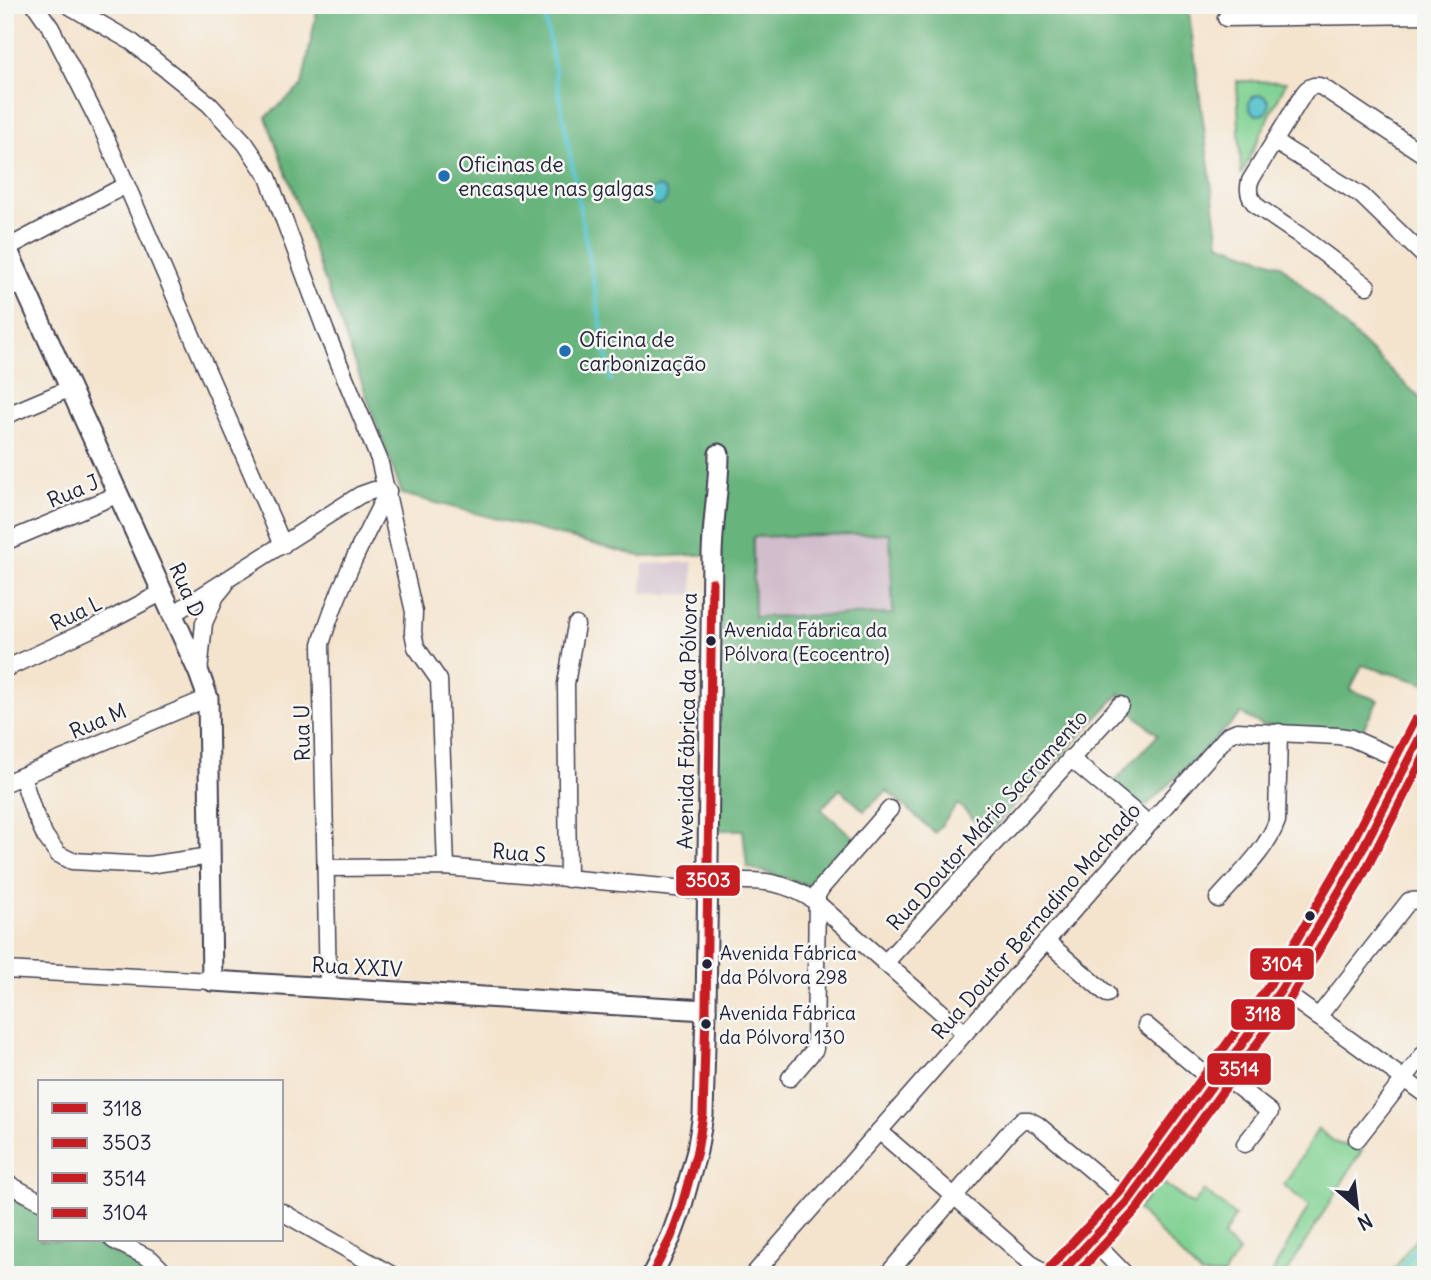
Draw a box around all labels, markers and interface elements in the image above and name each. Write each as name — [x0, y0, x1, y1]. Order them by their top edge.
place label: Oficinas de encasque nas galgas — [458, 151, 654, 202]
marker: Oficinas de encasque nas galgas — [436, 168, 452, 184]
place label: Oficina de carbonização — [579, 326, 706, 377]
marker: Oficina de carbonização — [557, 343, 573, 359]
street label: Rua J — [43, 468, 103, 514]
street label: Rua D — [163, 558, 211, 622]
street label: Rua L — [46, 589, 106, 637]
street label: Avenida Fábrica da Pólvora — [671, 592, 703, 850]
place label: Avenida Fábrica da Pólvora (Ecocentro) — [724, 618, 890, 666]
marker: Avenida Fábrica da Pólvora (Ecocentro) — [704, 634, 718, 648]
street label: Rua M — [65, 697, 131, 745]
street label: Rua U — [288, 704, 316, 762]
street label: Rua Doutor Mário Sacramento — [881, 704, 1093, 936]
street label: Rua Doutor Bernadino Machado — [926, 797, 1146, 1045]
street label: Rua S — [491, 837, 547, 869]
line badge: 3503 — [675, 864, 741, 897]
text: 3503 — [685, 868, 731, 892]
unlabelled marker — [1303, 909, 1317, 923]
place label: Avenida Fábrica da Pólvora 298 — [720, 941, 857, 989]
line badge: 3104 — [1249, 947, 1315, 981]
street label: Rua XXIV — [311, 951, 403, 983]
text: 3104 — [1261, 952, 1303, 976]
marker: Avenida Fábrica da Pólvora 298 — [700, 957, 714, 971]
line badge: 3118 — [1230, 998, 1296, 1031]
place label: Avenida Fábrica da Pólvora 130 — [719, 1001, 856, 1049]
text: 3118 — [1245, 1002, 1281, 1026]
marker: Avenida Fábrica da Pólvora 130 — [699, 1017, 713, 1031]
line badge: 3514 — [1206, 1052, 1272, 1086]
text: 3514 — [1219, 1057, 1259, 1081]
legend — [38, 1080, 284, 1242]
text: 3118 — [102, 1095, 142, 1122]
text: 3503 — [102, 1129, 152, 1156]
text: 3514 — [102, 1165, 146, 1192]
north arrow — [1322, 1172, 1392, 1242]
text: 3104 — [102, 1199, 148, 1226]
text: N — [1354, 1208, 1376, 1236]

